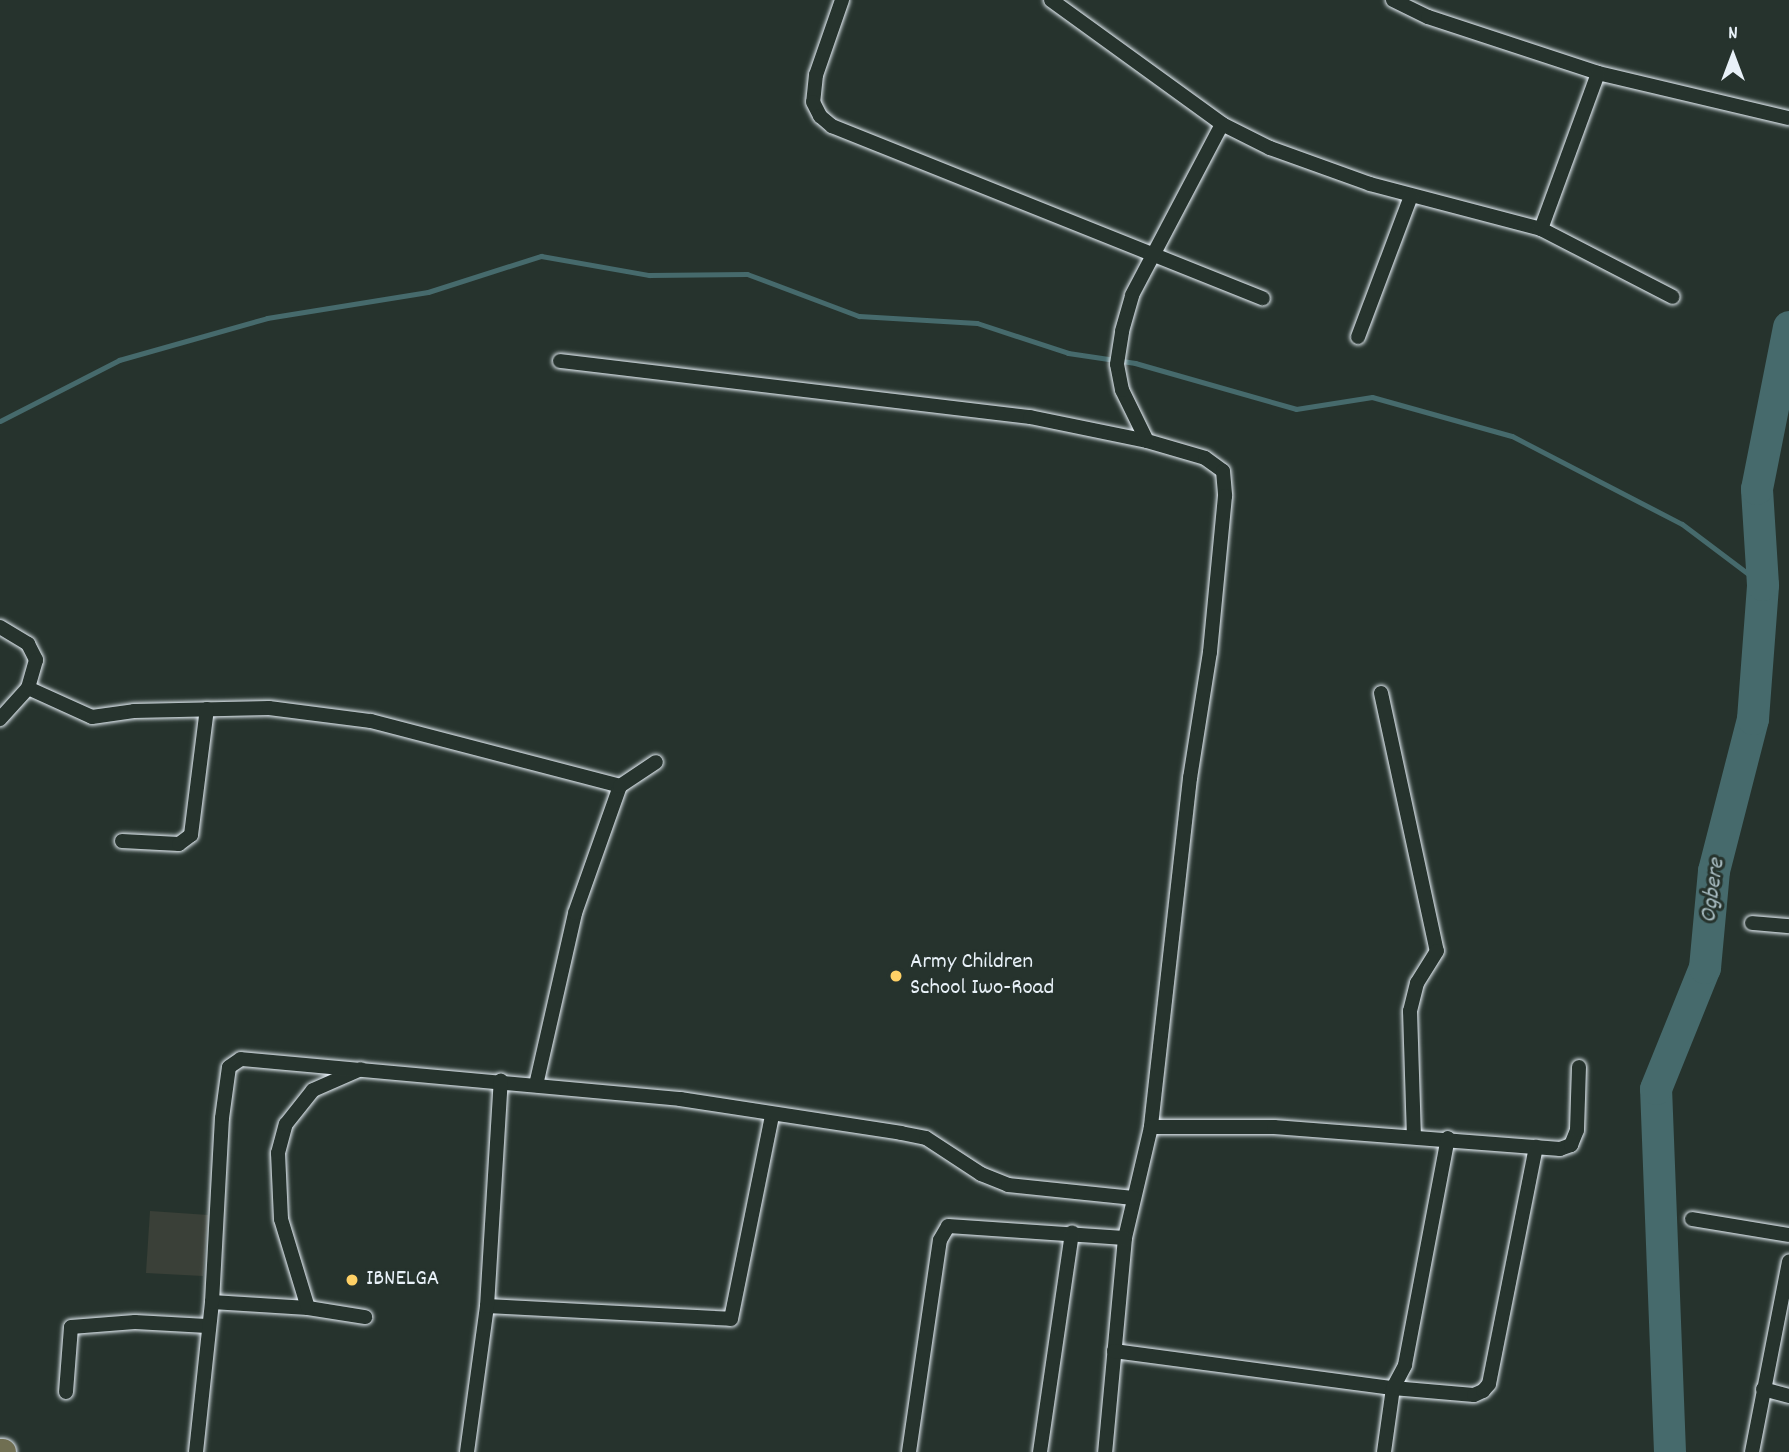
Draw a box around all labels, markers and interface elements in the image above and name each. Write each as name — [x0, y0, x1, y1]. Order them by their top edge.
north arrow — [1698, 21, 1768, 91]
text: N — [1728, 21, 1738, 48]
water label: Ogbere — [1695, 857, 1733, 925]
place label: Army Children School Iwo-Road — [910, 949, 1054, 1003]
marker: Army Children School Iwo-Road — [888, 968, 904, 984]
place label: IBNELGA — [366, 1266, 439, 1294]
marker: IBNELGA — [344, 1272, 360, 1288]

